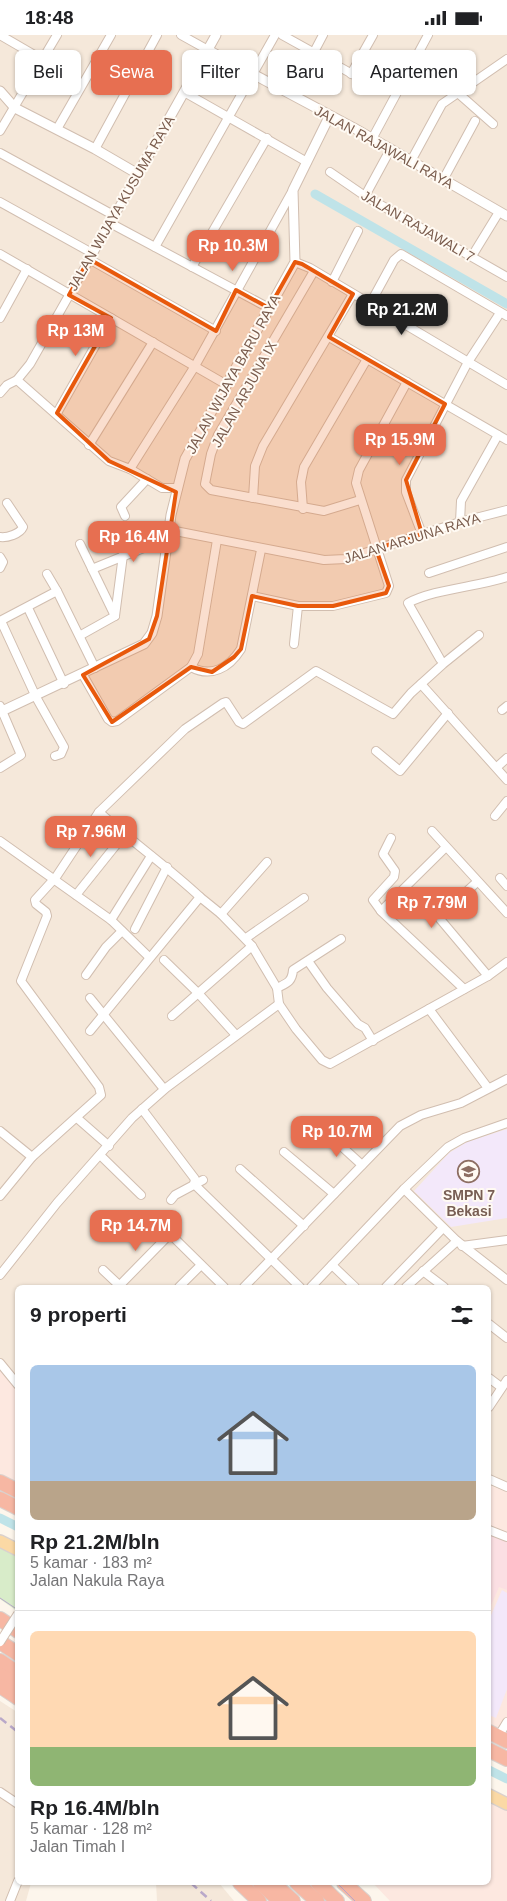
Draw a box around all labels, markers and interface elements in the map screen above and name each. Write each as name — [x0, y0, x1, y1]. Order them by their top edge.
text: 18:48 — [25, 7, 74, 28]
chip: Beli — [15, 50, 81, 95]
chip: Sewa — [91, 50, 172, 95]
chip: Filter — [182, 50, 258, 95]
chip: Baru — [268, 50, 342, 95]
chip: Apartemen — [352, 50, 476, 95]
street label: JALAN RAJAWALI RAYA — [312, 102, 457, 192]
street label: JALAN WIJAYA KUSUMA RAYA — [64, 112, 178, 293]
street label: JALAN RAJAWALI 7 — [359, 187, 478, 265]
pin: Rp 10.3M — [181, 229, 285, 272]
text: Rp 10.3M — [198, 237, 268, 254]
street label: JALAN WIJAYA BARU RAYA — [183, 291, 284, 456]
pin: Rp 21.2M — [350, 293, 454, 336]
text: Rp 21.2M — [367, 301, 437, 318]
pin: Rp 13M — [35, 315, 117, 357]
text: Rp 13M — [48, 322, 104, 339]
street label: JALAN ARJUNA IX — [208, 337, 280, 450]
pin: Rp 15.9M — [348, 423, 452, 466]
text: Rp 15.9M — [365, 431, 435, 448]
street label: JALAN ARJUNA RAYA — [342, 509, 483, 566]
pin: Rp 16.4M — [82, 521, 186, 563]
text: Rp 16.4M — [99, 528, 169, 545]
pin: Rp 7.96M — [39, 815, 143, 858]
text: Rp 7.96M — [56, 823, 126, 840]
pin: Rp 7.79M — [380, 887, 484, 929]
text: Rp 7.79M — [397, 894, 467, 911]
pin: Rp 10.7M — [285, 1115, 389, 1158]
text: Rp 10.7M — [302, 1123, 372, 1140]
school or university icon: SMPN 7 Bekasi — [457, 1160, 481, 1184]
place label: SMPN 7 Bekasi — [443, 1187, 495, 1219]
pin: Rp 14.7M — [84, 1209, 188, 1252]
text: Rp 14.7M — [101, 1217, 171, 1234]
icon: filters — [448, 1301, 476, 1329]
text: 9 properti — [30, 1303, 127, 1326]
icon: home — [208, 1398, 298, 1488]
text: Rp 21.2M/bln — [30, 1530, 160, 1553]
text: 5 kamar · 183 m² — [30, 1554, 152, 1571]
text: Jalan Nakula Raya — [30, 1572, 164, 1589]
icon: home — [208, 1663, 298, 1753]
text: Rp 16.4M/bln — [30, 1796, 160, 1819]
text: 5 kamar · 128 m² — [30, 1820, 152, 1837]
text: Jalan Timah I — [30, 1838, 125, 1855]

